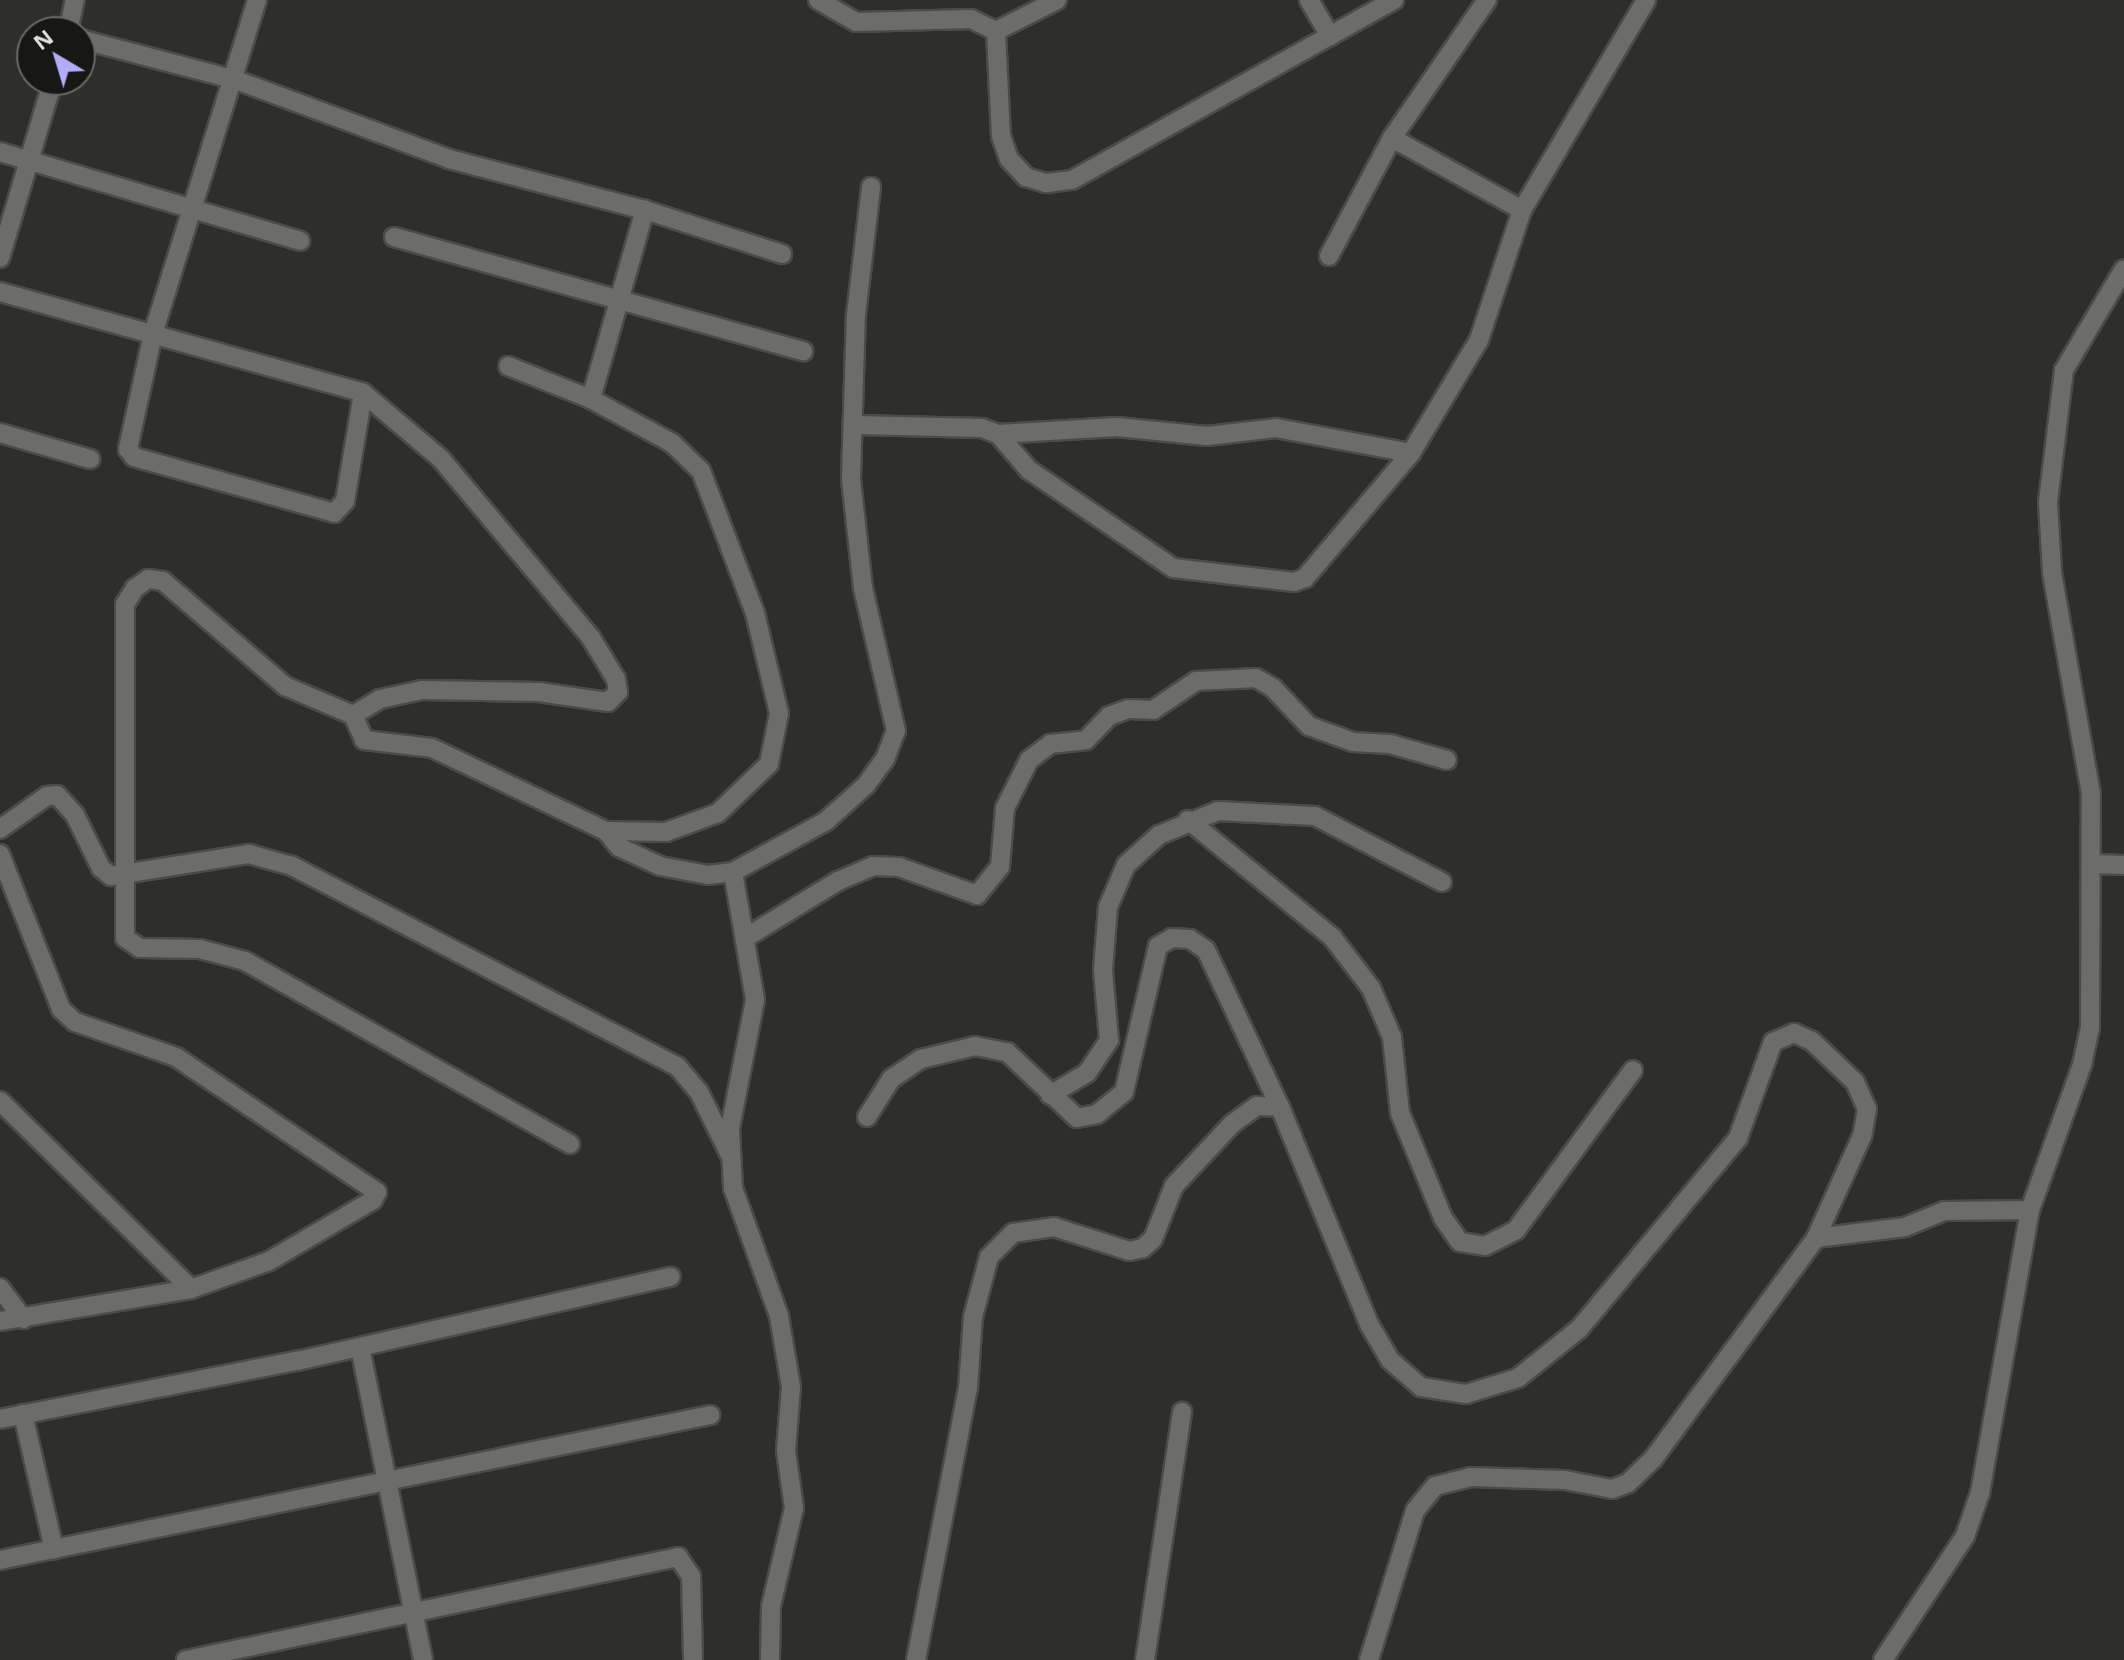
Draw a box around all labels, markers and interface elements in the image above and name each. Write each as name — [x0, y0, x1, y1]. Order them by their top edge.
north arrow — [16, 16, 96, 96]
text: N — [26, 21, 59, 56]

